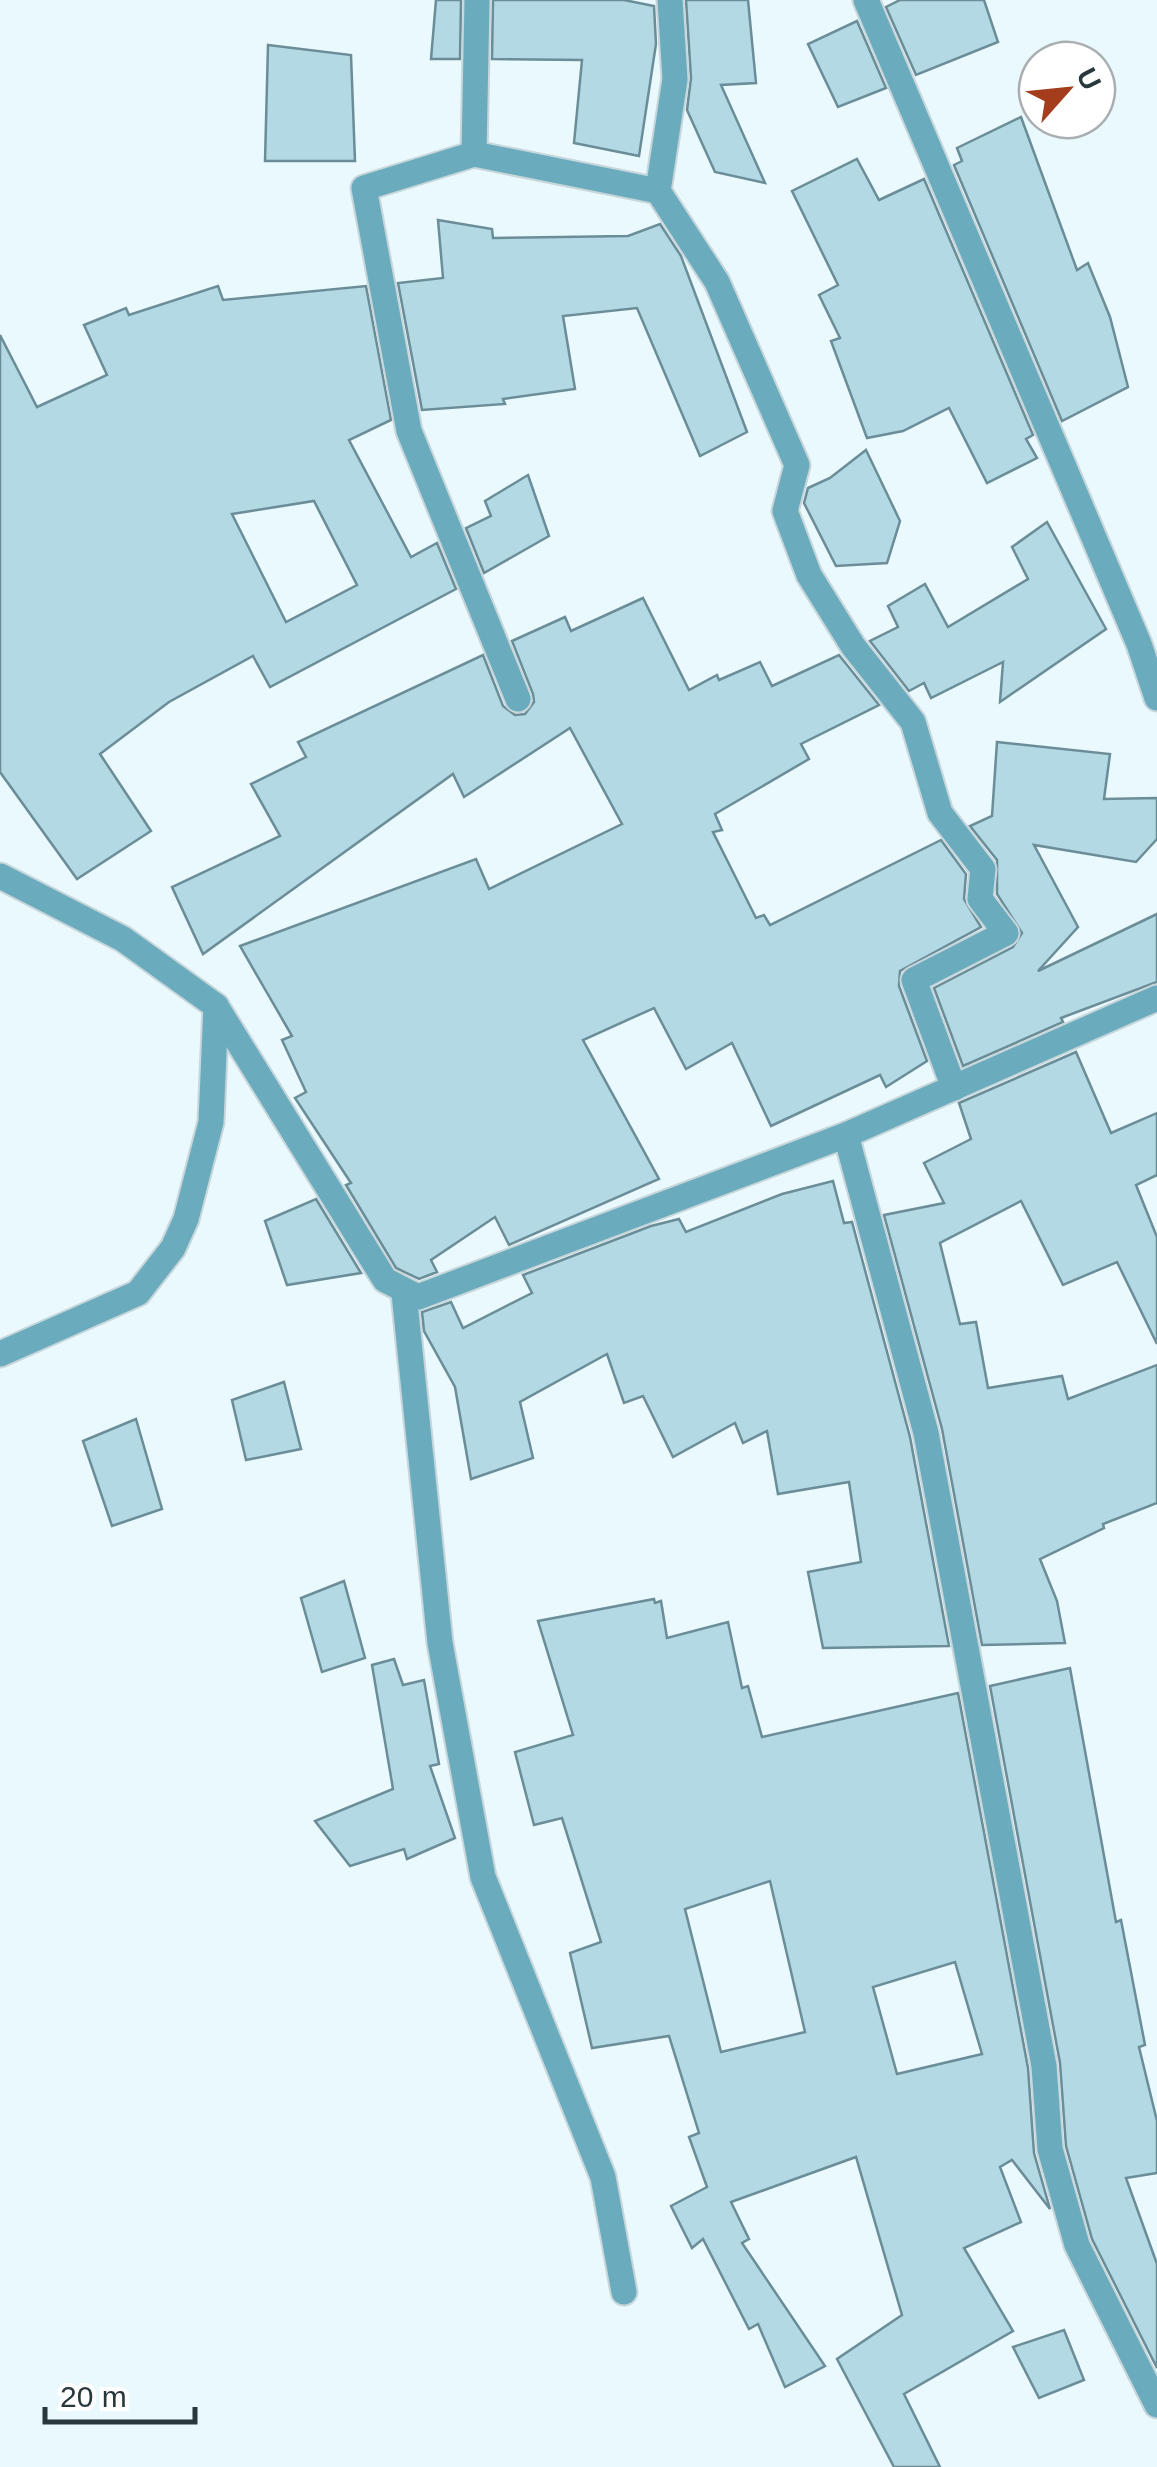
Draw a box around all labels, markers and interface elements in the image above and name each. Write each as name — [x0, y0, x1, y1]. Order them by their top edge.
north arrow — [1017, 40, 1117, 140]
text: U — [1070, 63, 1107, 95]
scale bar — [45, 2362, 195, 2424]
text: 20 m — [60, 2380, 127, 2413]

